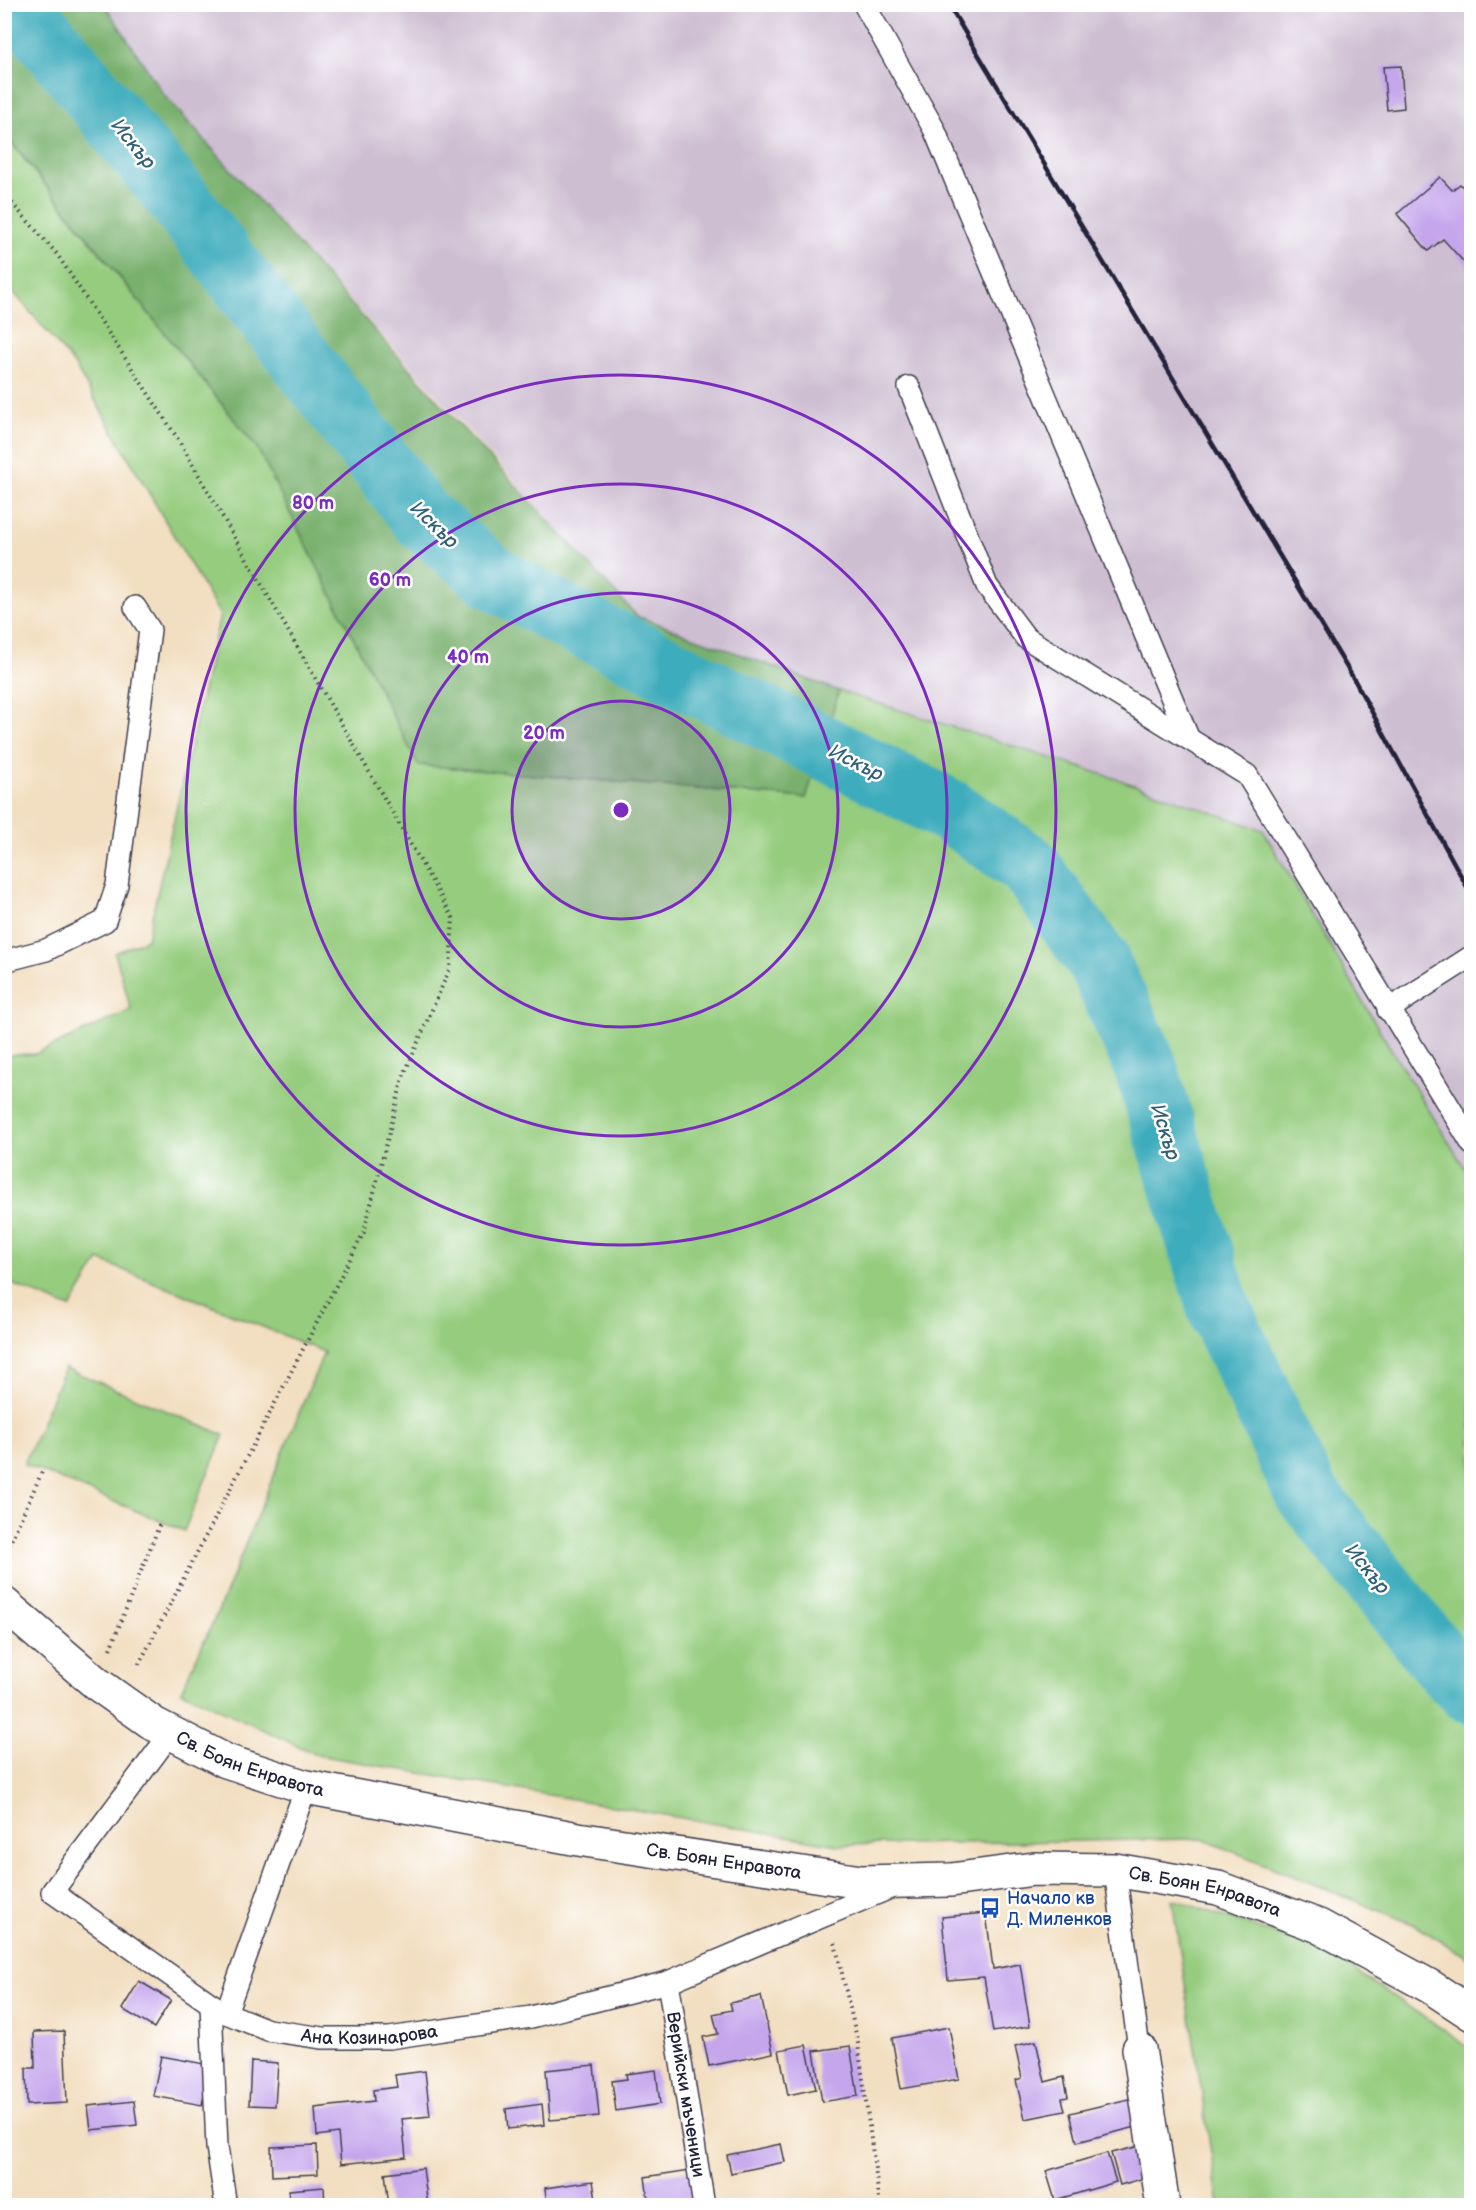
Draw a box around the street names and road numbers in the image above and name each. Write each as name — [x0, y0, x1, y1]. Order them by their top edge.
street label: Св. Боян Енравота — [173, 1727, 326, 1801]
street label: Св. Боян Енравота — [645, 1839, 803, 1883]
street label: Св. Боян Енравота — [1127, 1862, 1284, 1921]
street label: Верийски мъченици — [662, 2010, 710, 2179]
street label: Ана Козинарова — [299, 2020, 439, 2049]

